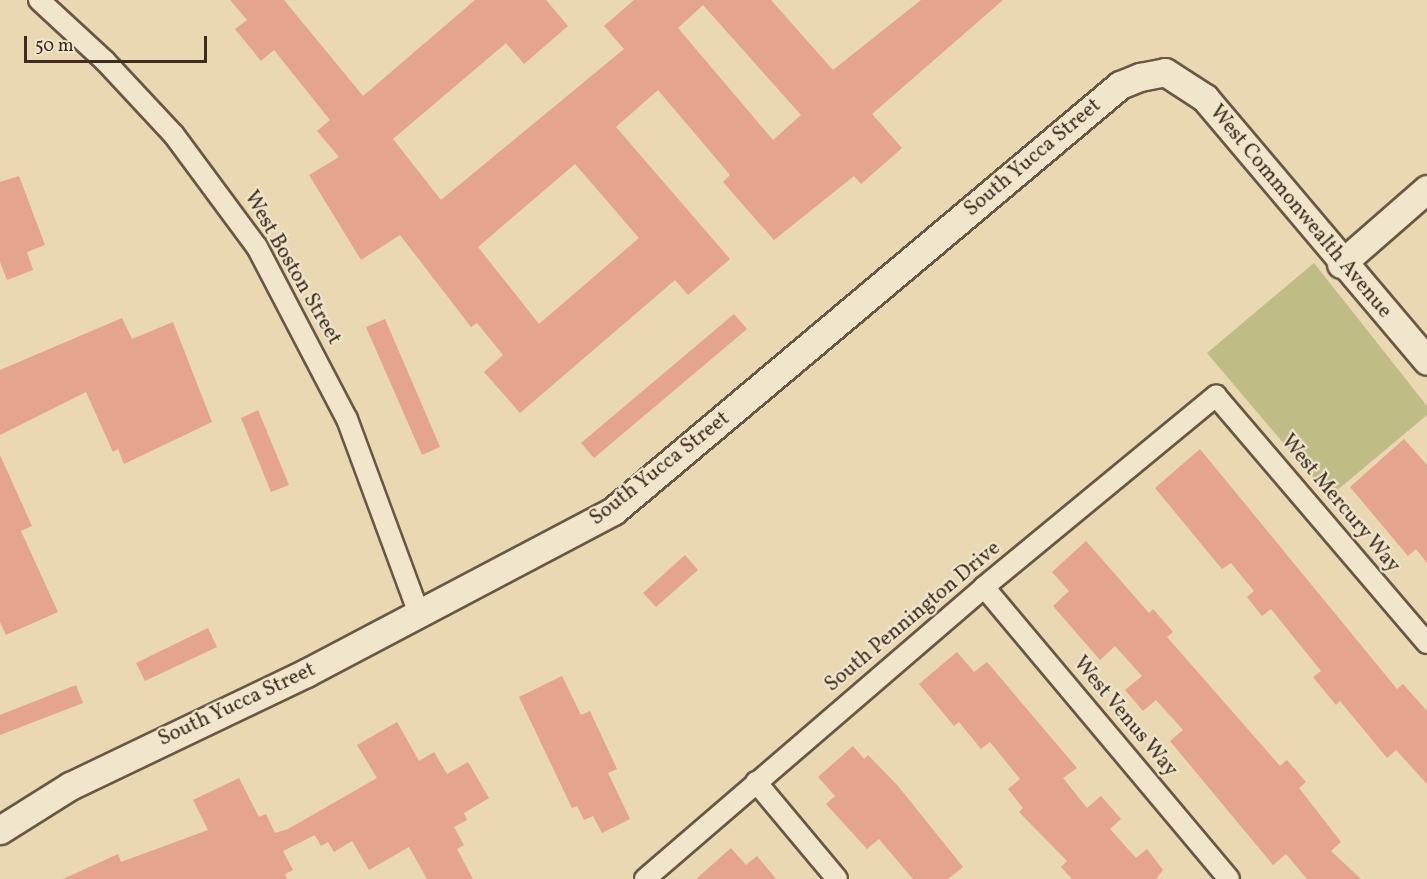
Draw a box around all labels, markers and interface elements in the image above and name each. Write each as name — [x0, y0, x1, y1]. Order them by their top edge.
scale bar — [27, 24, 210, 62]
text: 50 m — [35, 34, 74, 59]
street label: South Yucca Street — [959, 93, 1107, 223]
street label: West Commonwealth Avenue — [1203, 100, 1397, 324]
street label: West Boston Street — [238, 187, 346, 349]
street label: South Yucca Street — [585, 406, 735, 532]
street label: West Mercury Way — [1274, 429, 1406, 579]
street label: South Pennington Drive — [820, 536, 1006, 698]
street label: West Venus Way — [1067, 651, 1183, 783]
street label: South Yucca Street — [154, 657, 320, 753]

